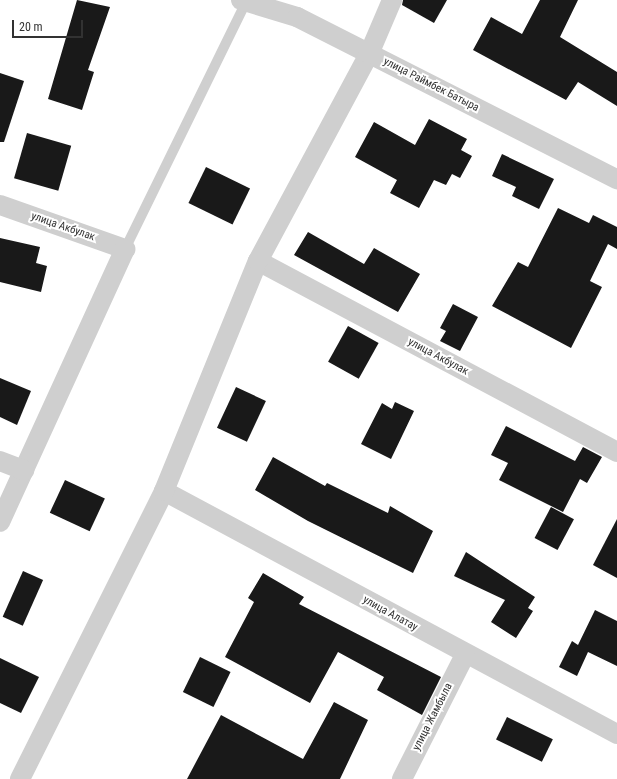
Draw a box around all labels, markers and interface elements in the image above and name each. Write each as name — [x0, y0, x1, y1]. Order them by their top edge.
scale bar — [14, 12, 85, 38]
text: 20 m — [19, 20, 43, 34]
street label: улица Раймбек Батыра — [381, 55, 481, 115]
street label: улица Акбулак — [29, 210, 97, 244]
street label: улица Акбулак — [405, 336, 471, 378]
street label: улица Алатау — [360, 594, 420, 634]
street label: улица Жамбыла — [410, 681, 456, 753]

